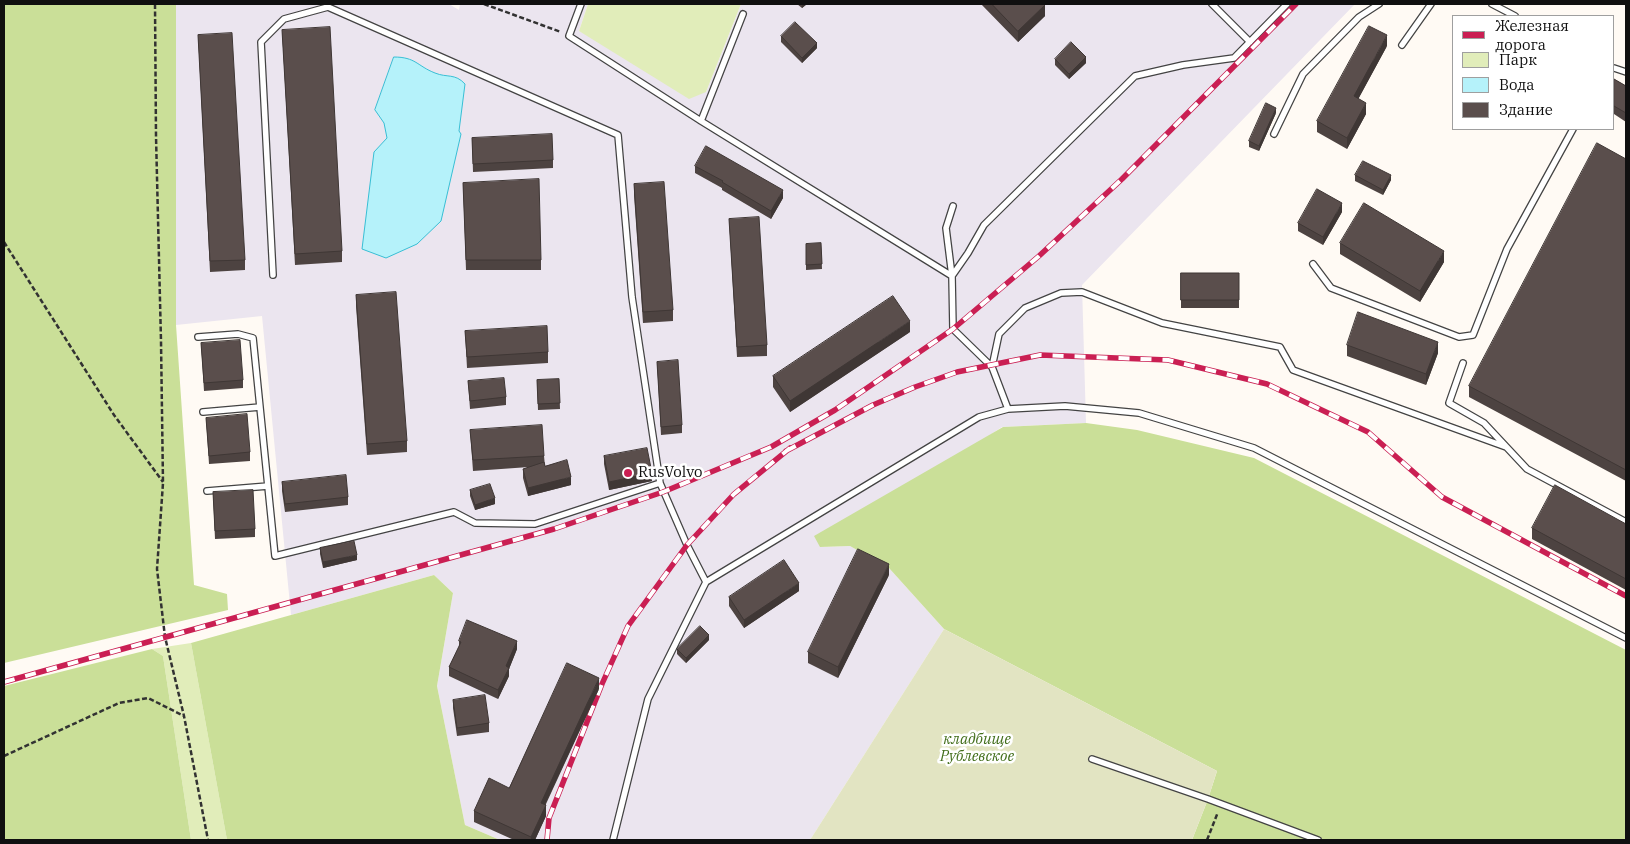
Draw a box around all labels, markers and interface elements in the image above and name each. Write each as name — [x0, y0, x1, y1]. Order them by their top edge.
legend — [1452, 15, 1615, 130]
text: Железная дорога — [1495, 16, 1569, 54]
text: Парк — [1499, 50, 1537, 69]
text: Вода — [1499, 75, 1535, 94]
text: Здание — [1499, 100, 1553, 119]
place label: RusVolvo — [638, 464, 703, 482]
marker: RusVolvo — [622, 467, 634, 479]
park label: кладбище Рублевское — [940, 731, 1014, 766]

